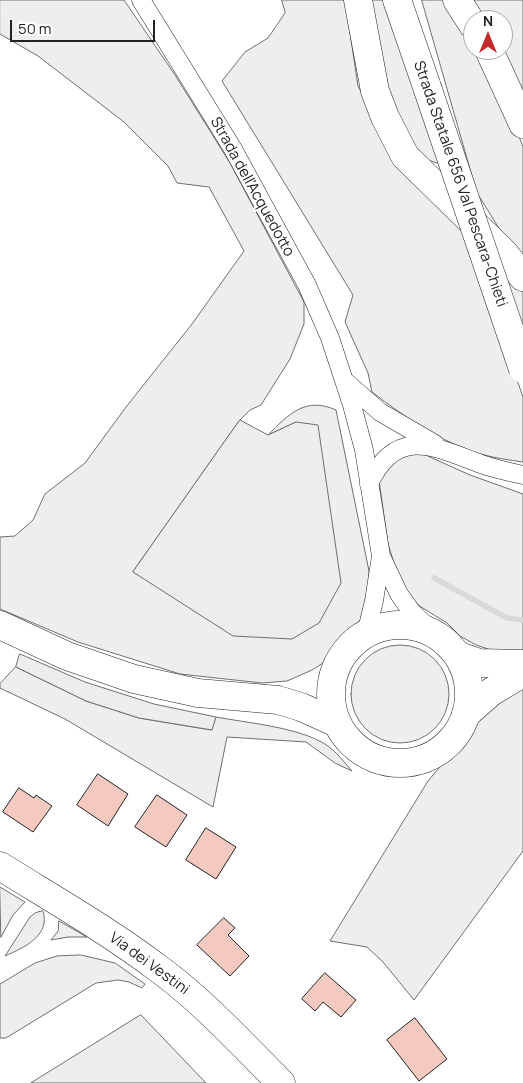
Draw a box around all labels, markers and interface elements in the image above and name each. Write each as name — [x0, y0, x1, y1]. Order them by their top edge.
scale bar — [12, 10, 158, 42]
north arrow — [463, 10, 513, 60]
text: N — [483, 11, 493, 30]
text: 50 m — [18, 18, 52, 39]
street label: Strada Statale 656 Val Pescara-Chieti — [409, 59, 511, 309]
street label: Strada dell'Acquedotto — [206, 114, 298, 260]
street label: Via dei Vestini — [105, 929, 193, 999]

